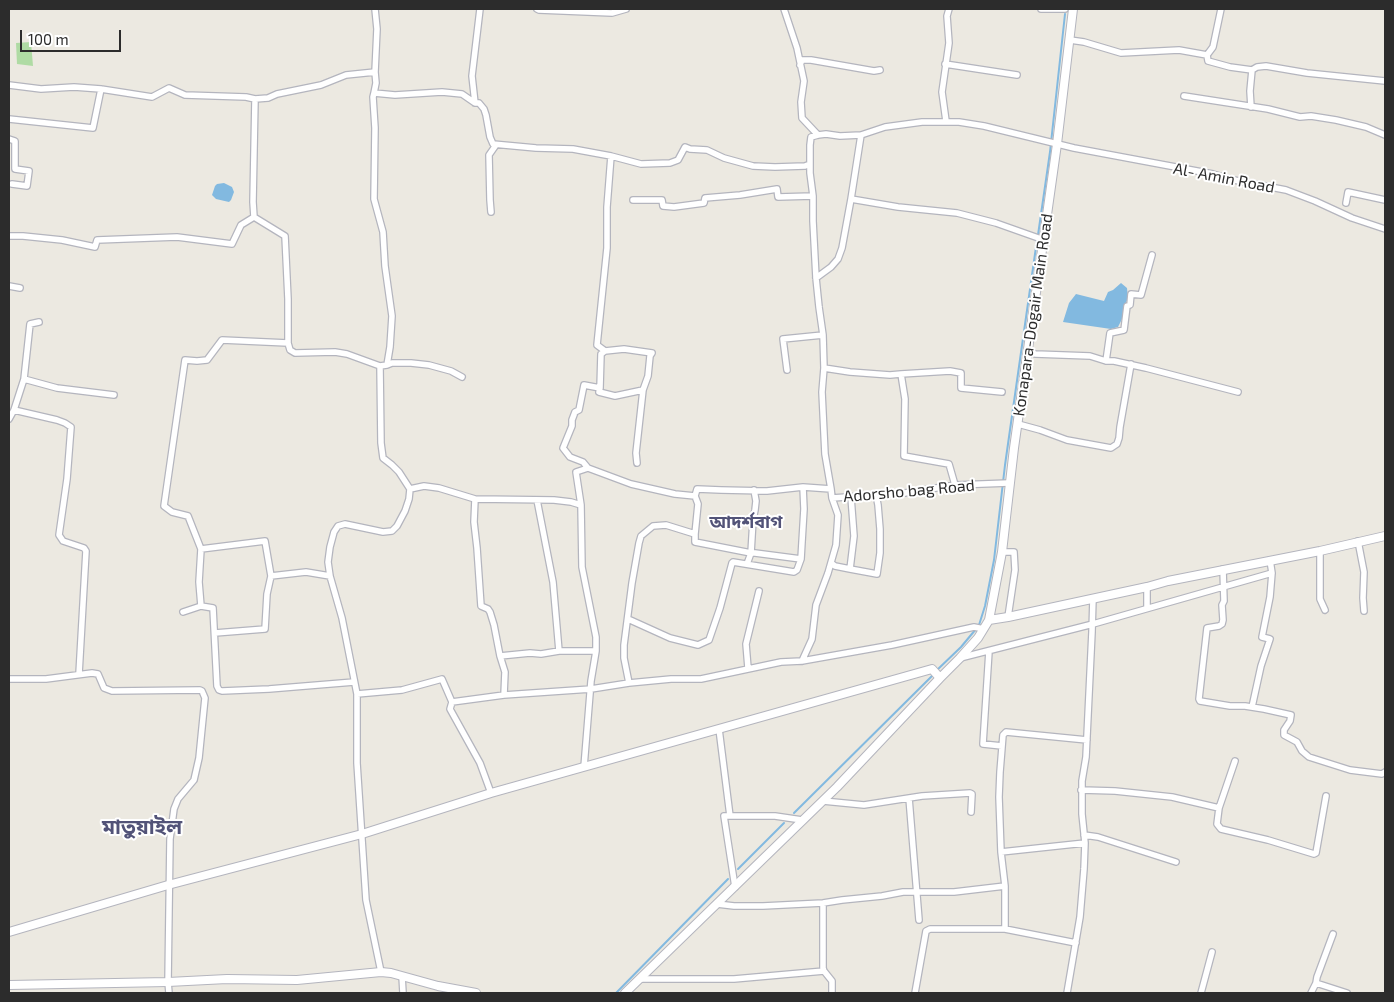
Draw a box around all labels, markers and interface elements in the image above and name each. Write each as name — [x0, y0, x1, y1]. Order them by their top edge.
scale bar — [22, 20, 124, 52]
text: 100 m — [28, 30, 69, 48]
street label: Al- Amin Road — [1172, 159, 1276, 197]
street label: Konapara-Dogair Main Road — [1009, 212, 1057, 418]
street label: Adorsho bag Road — [842, 476, 976, 506]
district label: আদর্শবাগ — [710, 511, 782, 533]
district label: মাতুয়াইল — [102, 814, 182, 840]

